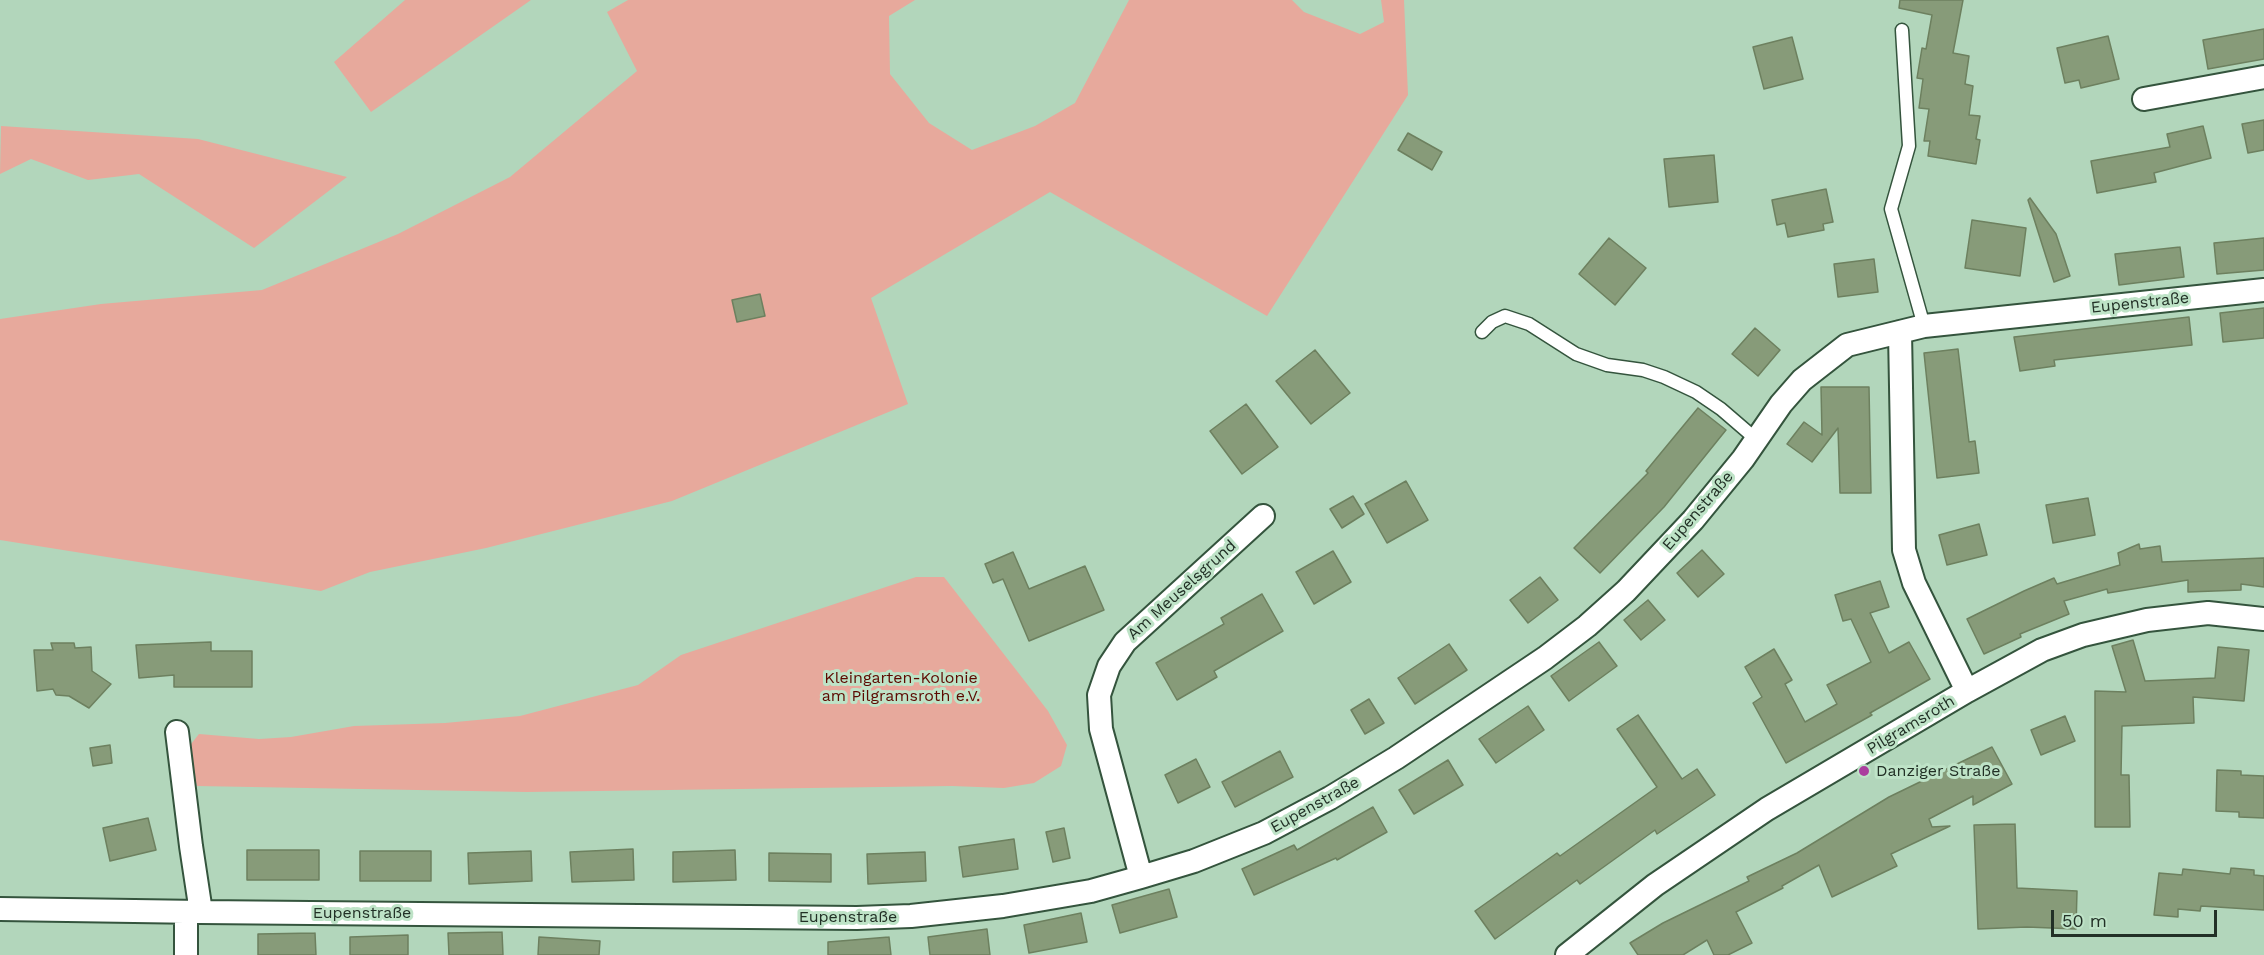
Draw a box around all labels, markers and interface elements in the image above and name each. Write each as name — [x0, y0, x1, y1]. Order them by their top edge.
street label: Eupenstraße — [2090, 288, 2190, 318]
street label: Eupenstraße — [1658, 467, 1738, 555]
street label: Am Meuselsgrund — [1124, 536, 1240, 644]
park label: Kleingarten-Kolonie am Pilgramsroth e.V. — [822, 668, 980, 706]
street label: Pilgramsroth — [1864, 691, 1958, 759]
place label: Danziger Straße — [1876, 761, 2000, 781]
marker: Danziger Straße — [1857, 764, 1871, 778]
street label: Eupenstraße — [1267, 773, 1363, 837]
scale bar — [2054, 898, 2220, 936]
street label: Eupenstraße — [313, 903, 411, 923]
street label: Eupenstraße — [799, 907, 897, 927]
text: 50 m — [2062, 910, 2107, 931]

